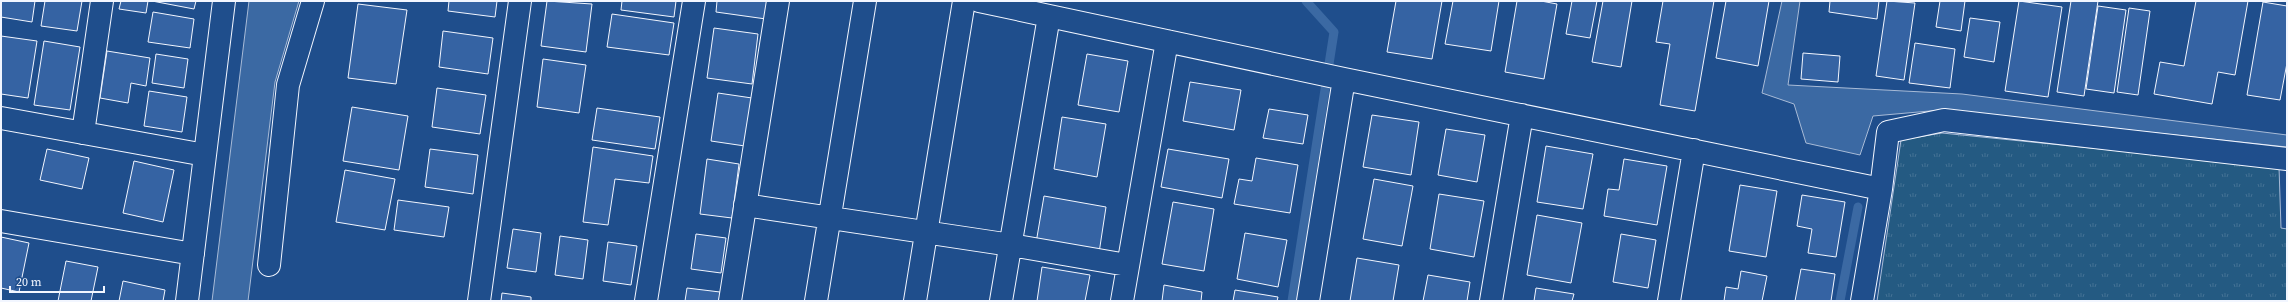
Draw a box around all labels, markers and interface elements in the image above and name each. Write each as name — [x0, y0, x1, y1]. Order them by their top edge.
scale bar — [10, 268, 104, 294]
text: 20 m — [16, 274, 42, 290]

